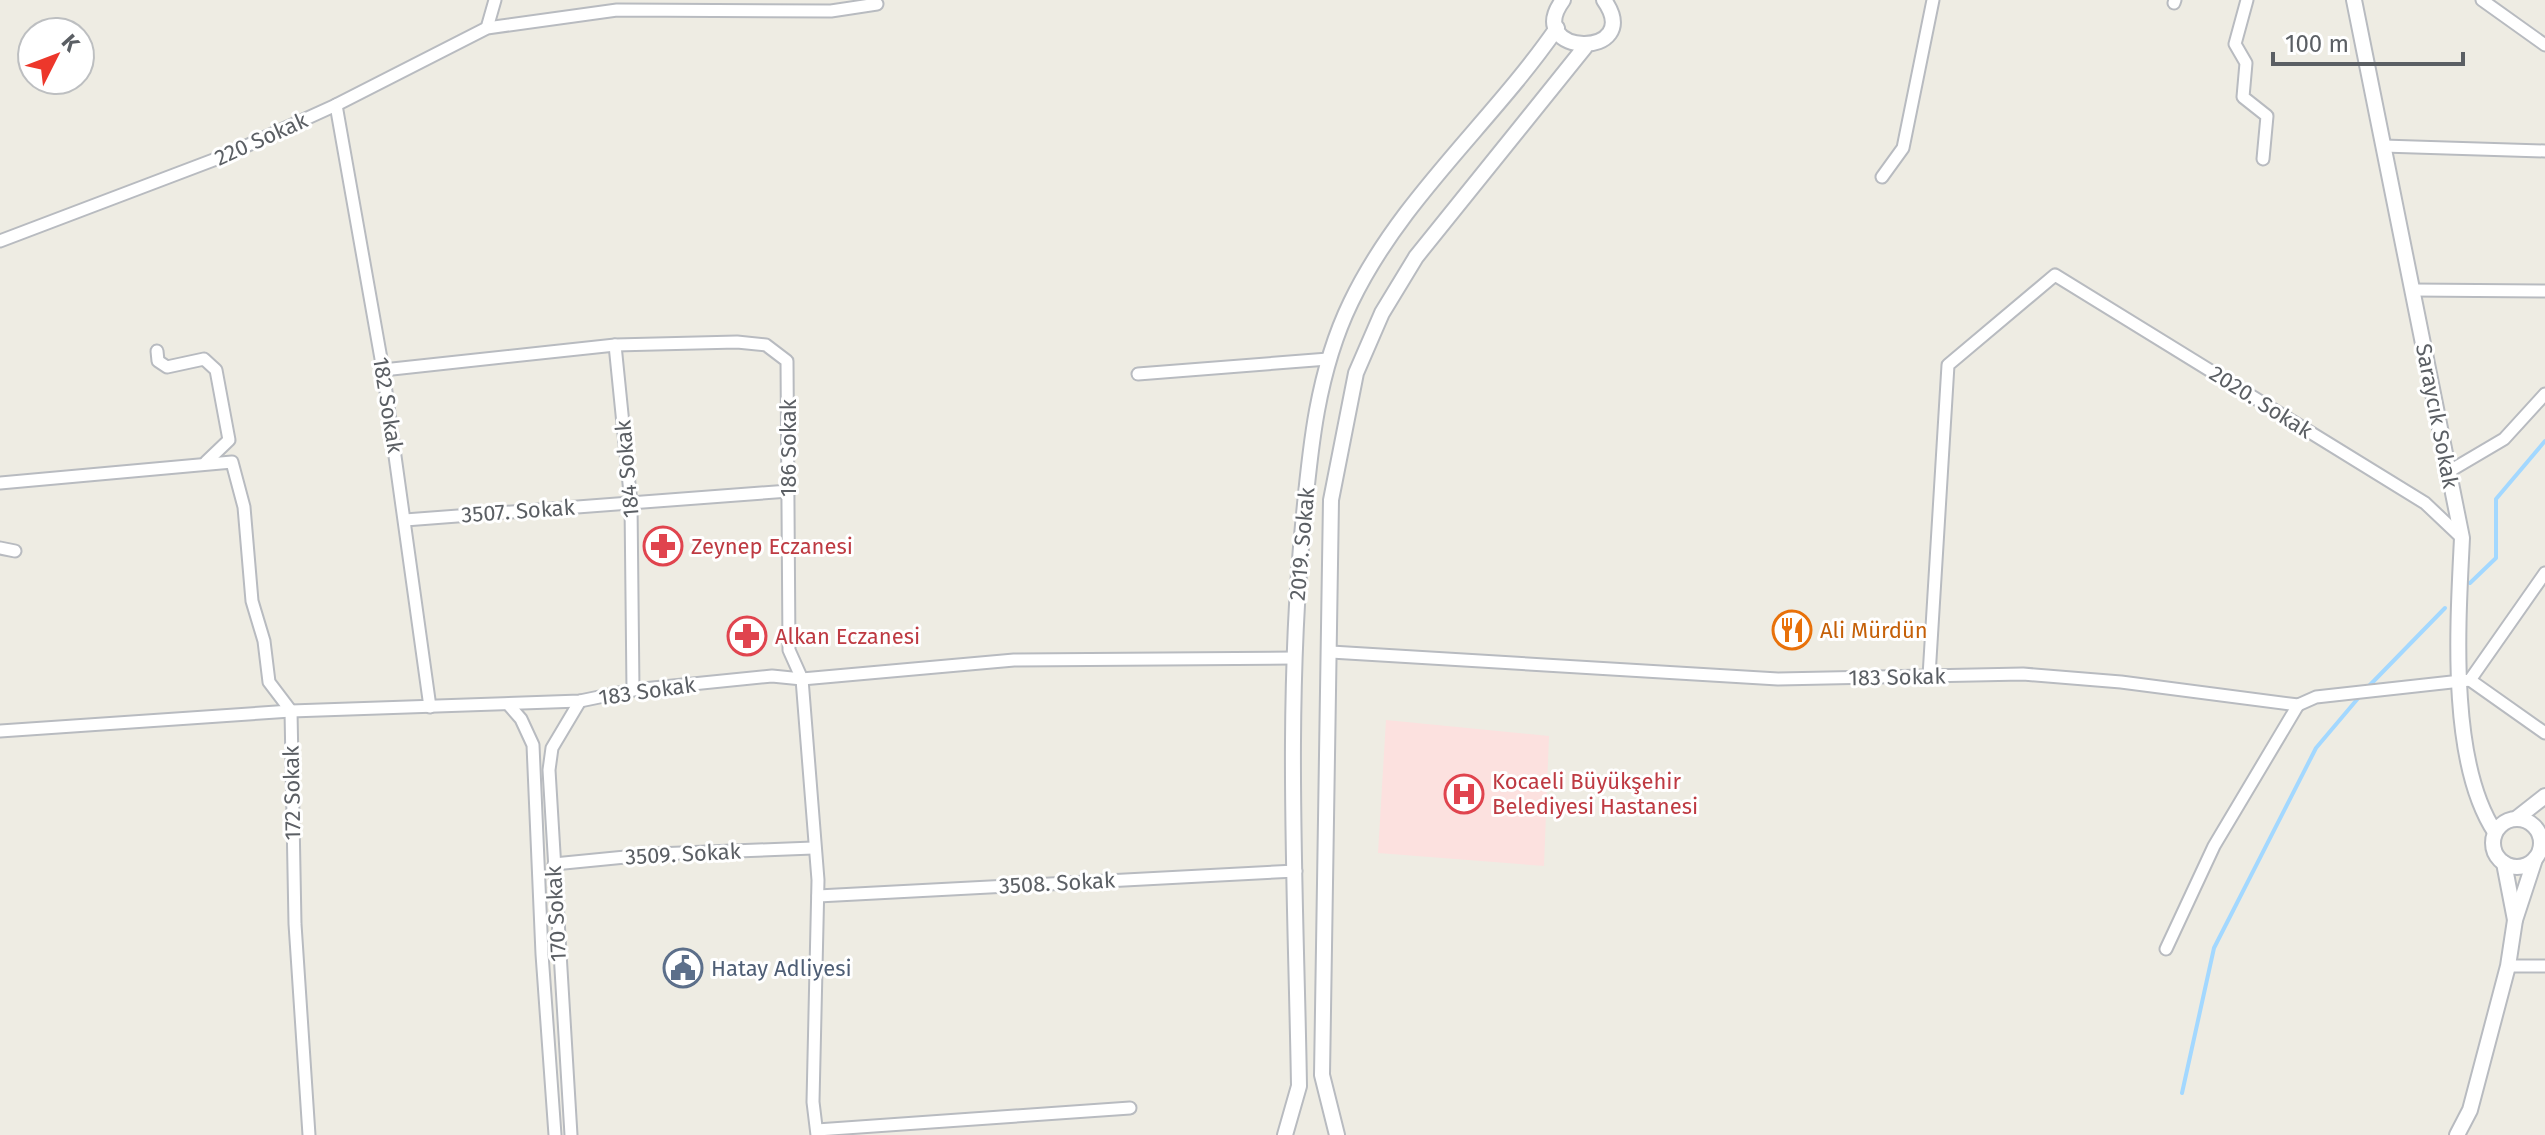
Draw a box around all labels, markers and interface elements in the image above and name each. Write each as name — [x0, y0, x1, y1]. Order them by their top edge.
north arrow — [16, 16, 96, 96]
scale bar — [2273, 16, 2463, 66]
text: K — [56, 29, 86, 58]
text: 100 m — [2285, 30, 2349, 58]
street label: 220 Sokak — [210, 106, 312, 171]
street label: Saraycık Sokak — [2410, 341, 2464, 491]
street label: 182 Sokak — [367, 355, 409, 456]
street label: 2020. Sokak — [2205, 360, 2318, 445]
street label: 186 Sokak — [775, 398, 802, 497]
street label: 184 Sokak — [609, 418, 645, 519]
street label: 2019. Sokak — [1284, 485, 1320, 602]
street label: 3507. Sokak — [460, 494, 576, 528]
pharmacy icon: Zeynep Eczanesi — [642, 525, 684, 567]
place label: Zeynep Eczanesi — [691, 533, 853, 560]
restaurant icon: Ali Mürdün — [1771, 609, 1813, 651]
pharmacy icon: Alkan Eczanesi — [726, 615, 768, 657]
place label: Ali Mürdün — [1820, 617, 1928, 644]
place label: Alkan Eczanesi — [775, 623, 920, 650]
street label: 183 Sokak — [1848, 663, 1947, 691]
street label: 183 Sokak — [597, 671, 698, 711]
street label: 172 Sokak — [278, 745, 306, 841]
place label: Kocaeli Büyükşehir Belediyesi Hastanesi — [1492, 768, 1698, 820]
hospital icon: Kocaeli Büyükşehir Belediyesi Hastanesi — [1443, 773, 1485, 815]
street label: 3509. Sokak — [625, 837, 742, 871]
street label: 170 Sokak — [540, 865, 572, 963]
street label: 3508. Sokak — [998, 866, 1117, 900]
public building icon: Hatay Adliyesi — [662, 947, 704, 989]
place label: Hatay Adliyesi — [711, 955, 852, 982]

